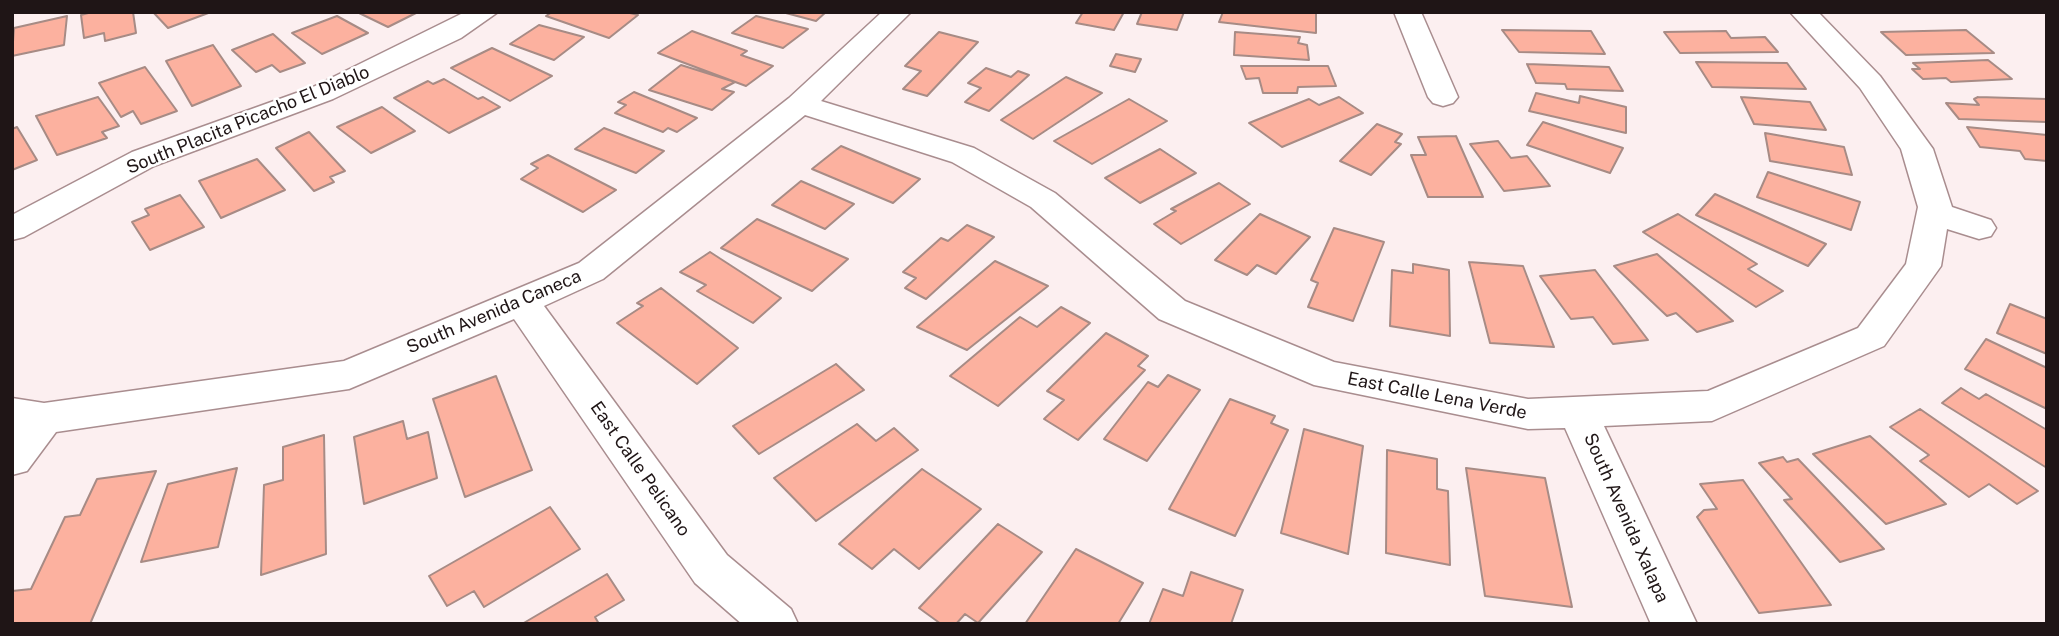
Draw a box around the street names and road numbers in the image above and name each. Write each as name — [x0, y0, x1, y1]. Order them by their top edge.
street label: South Placita Picacho El Diablo — [123, 61, 373, 179]
street label: South Avenida Caneca — [403, 265, 585, 359]
street label: East Calle Lena Verde — [1345, 368, 1529, 424]
street label: East Calle Pelicano — [585, 397, 695, 541]
street label: South Avenida Xalapa — [1579, 430, 1673, 606]

